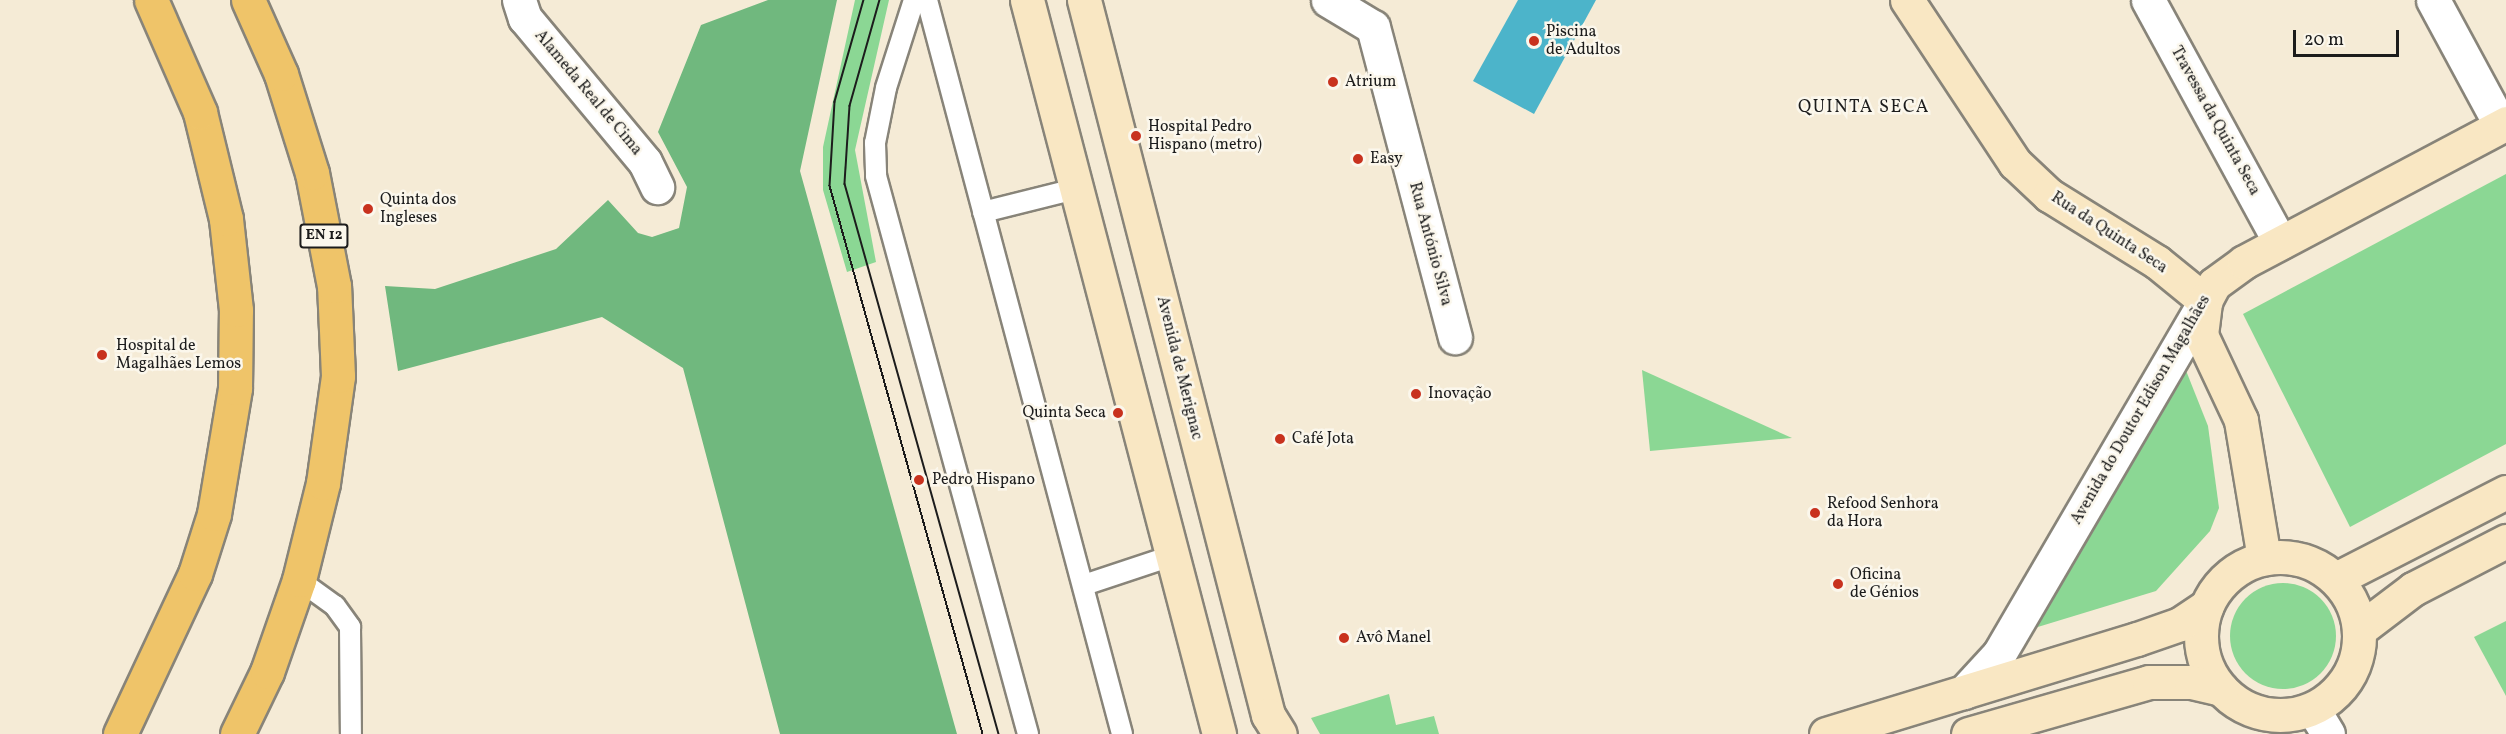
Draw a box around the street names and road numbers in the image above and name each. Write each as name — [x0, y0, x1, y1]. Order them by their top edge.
street label: Alameda Real de Cima — [530, 27, 646, 159]
street label: Travessa da Quinta Seca — [2166, 43, 2264, 199]
street label: Rua António Silva — [1404, 180, 1456, 308]
street label: Rua da Quinta Seca — [2047, 188, 2171, 278]
road number: EN 12 — [298, 224, 350, 248]
street label: Avenida do Doutor Edison Magalhães — [2067, 292, 2215, 528]
street label: Avenida de Merignac — [1152, 294, 1206, 442]

